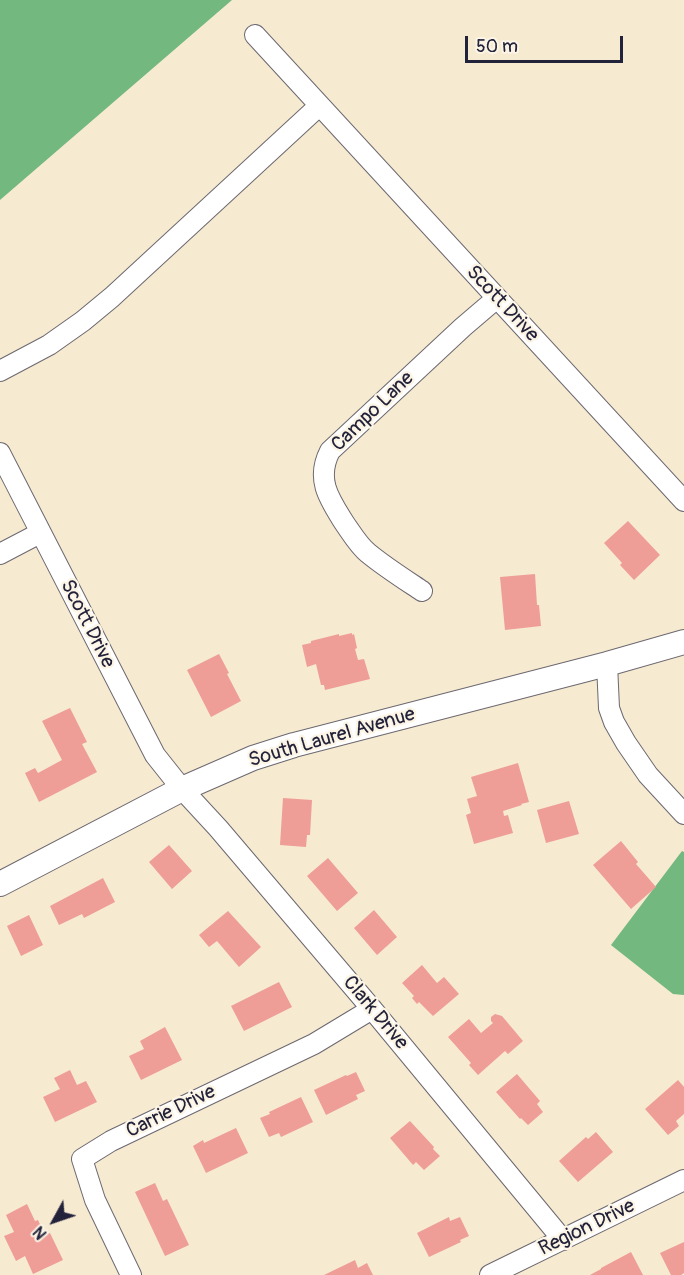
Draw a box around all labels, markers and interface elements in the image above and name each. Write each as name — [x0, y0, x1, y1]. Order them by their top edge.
scale bar — [468, 24, 626, 62]
text: 50 m — [476, 35, 518, 58]
street label: Scott Drive — [461, 261, 543, 347]
street label: Campo Lane — [327, 367, 419, 457]
street label: Scott Drive — [55, 576, 119, 672]
street label: South Laurel Avenue — [246, 703, 418, 773]
street label: Clark Drive — [337, 971, 413, 1055]
street label: Carrie Drive — [122, 1080, 220, 1144]
north arrow — [24, 1191, 84, 1251]
street label: Region Drive — [535, 1194, 639, 1262]
text: N — [29, 1222, 51, 1243]

